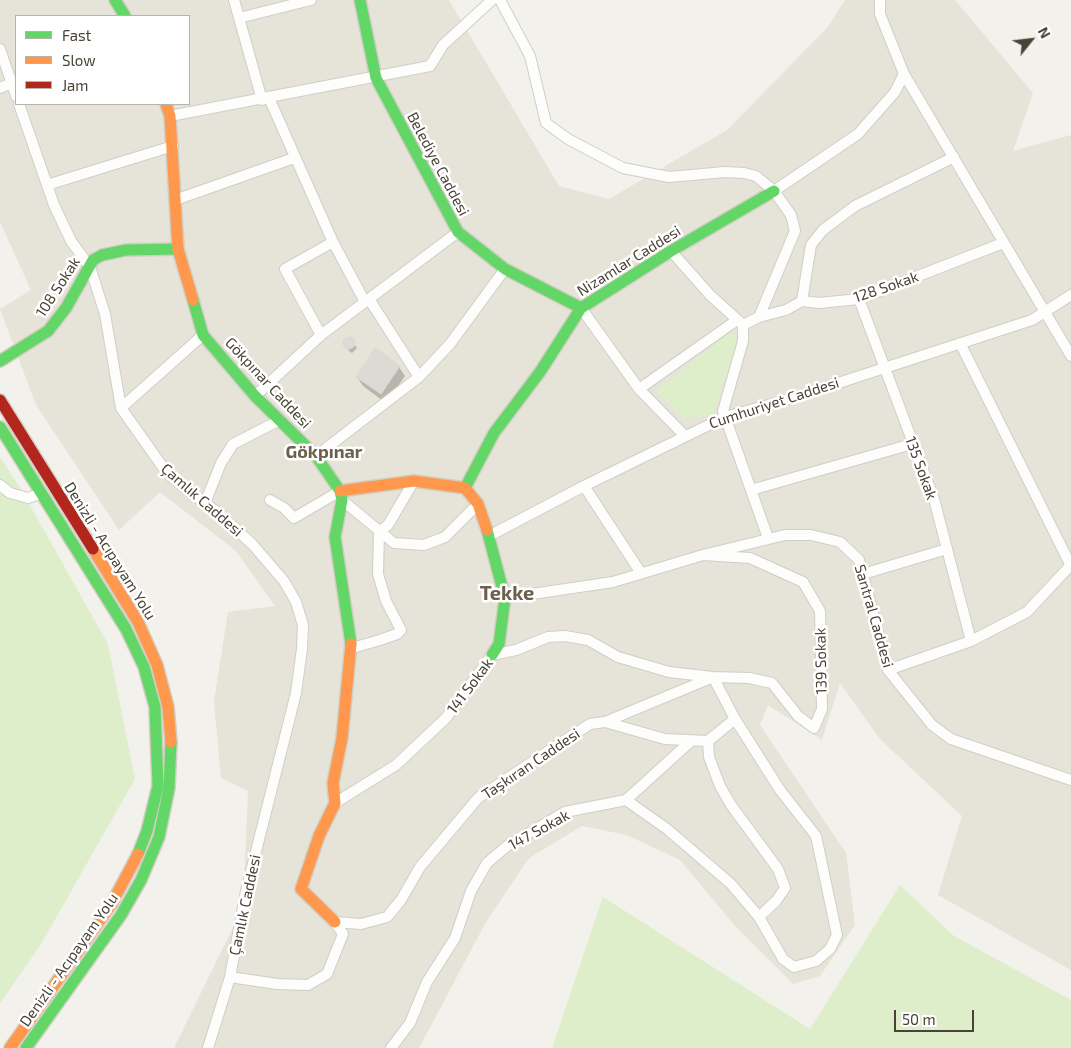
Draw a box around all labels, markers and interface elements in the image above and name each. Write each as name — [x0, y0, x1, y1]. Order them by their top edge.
legend — [15, 15, 190, 105]
north arrow — [1006, 15, 1056, 65]
text: N — [1035, 24, 1054, 41]
text: Fast — [62, 26, 91, 44]
text: Slow — [62, 51, 96, 69]
text: Jam — [62, 76, 88, 94]
street label: Belediye Caddesi — [403, 109, 473, 219]
street label: Nizamlar Caddesi — [574, 222, 684, 300]
street label: 108 Sokak — [32, 254, 84, 320]
street label: 128 Sokak — [851, 268, 921, 306]
street label: Gökpınar Caddesi — [221, 334, 315, 432]
street label: Cumhuriyet Caddesi — [707, 373, 841, 433]
street label: 135 Sokak — [901, 434, 941, 502]
district label: Gökpınar — [286, 441, 362, 463]
street label: Çamlık Caddesi — [157, 460, 247, 540]
street label: Denizli - Acıpayam Yolu — [60, 479, 160, 623]
street label: Santral Caddesi — [851, 562, 897, 670]
district label: Tekke — [480, 581, 534, 605]
street label: 139 Sokak — [811, 628, 831, 694]
street label: 141 Sokak — [443, 655, 497, 717]
street label: Taşkıran Caddesi — [479, 725, 583, 803]
street label: 147 Sokak — [505, 806, 573, 854]
street label: Çamlık Caddesi — [226, 853, 264, 957]
street label: Denizli - Acıpayam Yolu — [16, 890, 122, 1030]
scale bar — [896, 1000, 976, 1032]
text: 50 m — [902, 1010, 936, 1028]

